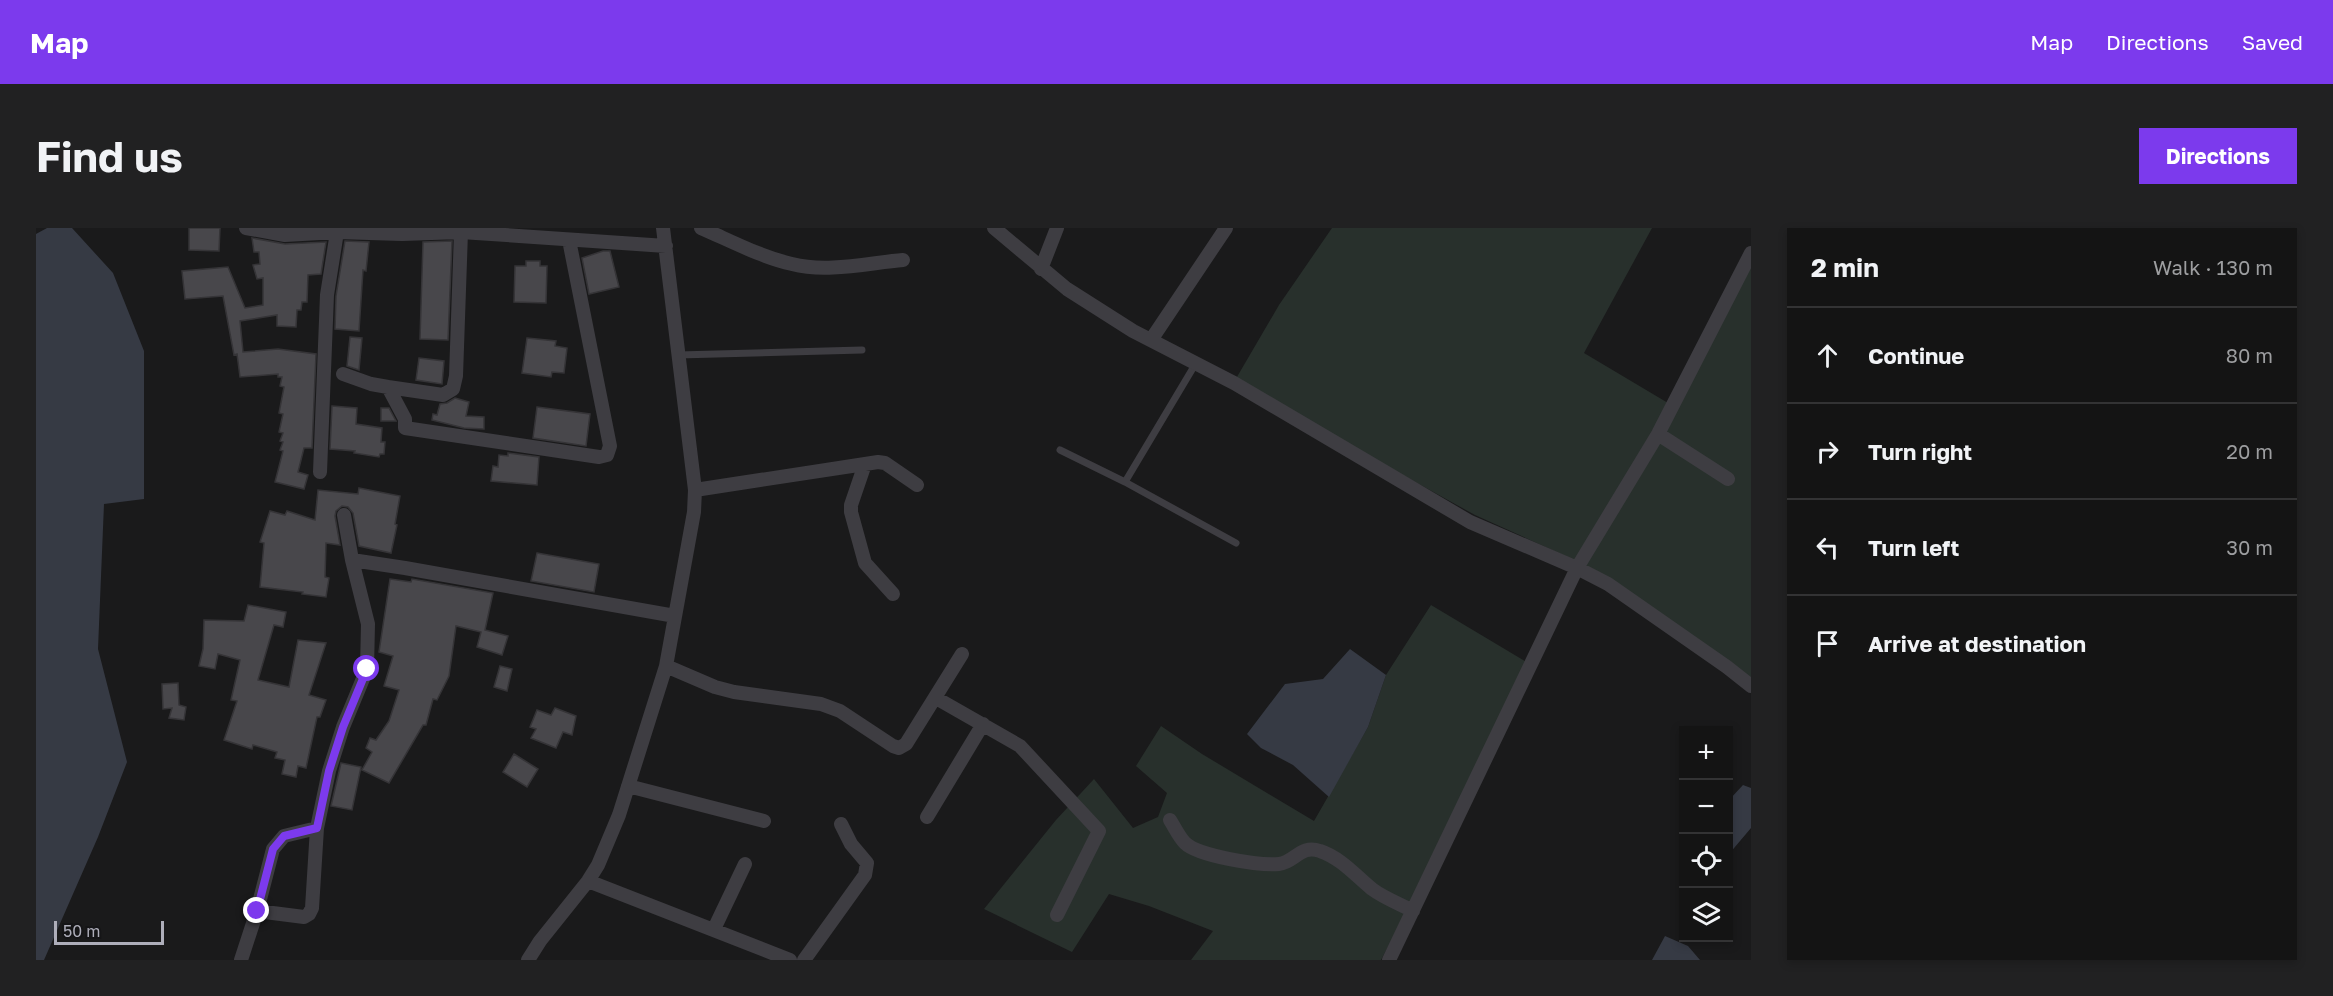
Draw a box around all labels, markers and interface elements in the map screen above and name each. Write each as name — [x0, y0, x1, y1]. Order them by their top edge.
text: Map — [30, 26, 88, 59]
text: Map — [2030, 29, 2073, 55]
text: Directions — [2106, 29, 2209, 55]
text: Saved — [2242, 29, 2303, 55]
button: Directions — [2139, 128, 2297, 184]
text: Find us — [36, 131, 183, 181]
text: 2 min — [1811, 252, 1879, 283]
text: Walk · 130 m — [2153, 255, 2273, 279]
icon: ahead — [1811, 339, 1844, 372]
text: Continue — [1868, 342, 1964, 369]
text: 80 m — [2226, 343, 2273, 367]
icon: right — [1811, 435, 1844, 468]
text: Turn right — [1868, 438, 1972, 465]
text: 20 m — [2226, 439, 2273, 463]
icon: left — [1811, 531, 1844, 564]
text: Turn left — [1868, 534, 1959, 561]
text: 30 m — [2226, 535, 2273, 559]
icon: arrive — [1811, 627, 1844, 660]
text: Arrive at destination — [1868, 630, 2086, 657]
route start — [353, 655, 379, 681]
map controls — [1679, 726, 1733, 942]
button: + — [1679, 726, 1733, 780]
button: − — [1679, 780, 1733, 834]
button: locate — [1679, 834, 1733, 888]
button: layers — [1679, 888, 1733, 942]
route end — [243, 897, 269, 923]
scale bar — [54, 918, 164, 946]
text: 50 m — [63, 921, 100, 941]

